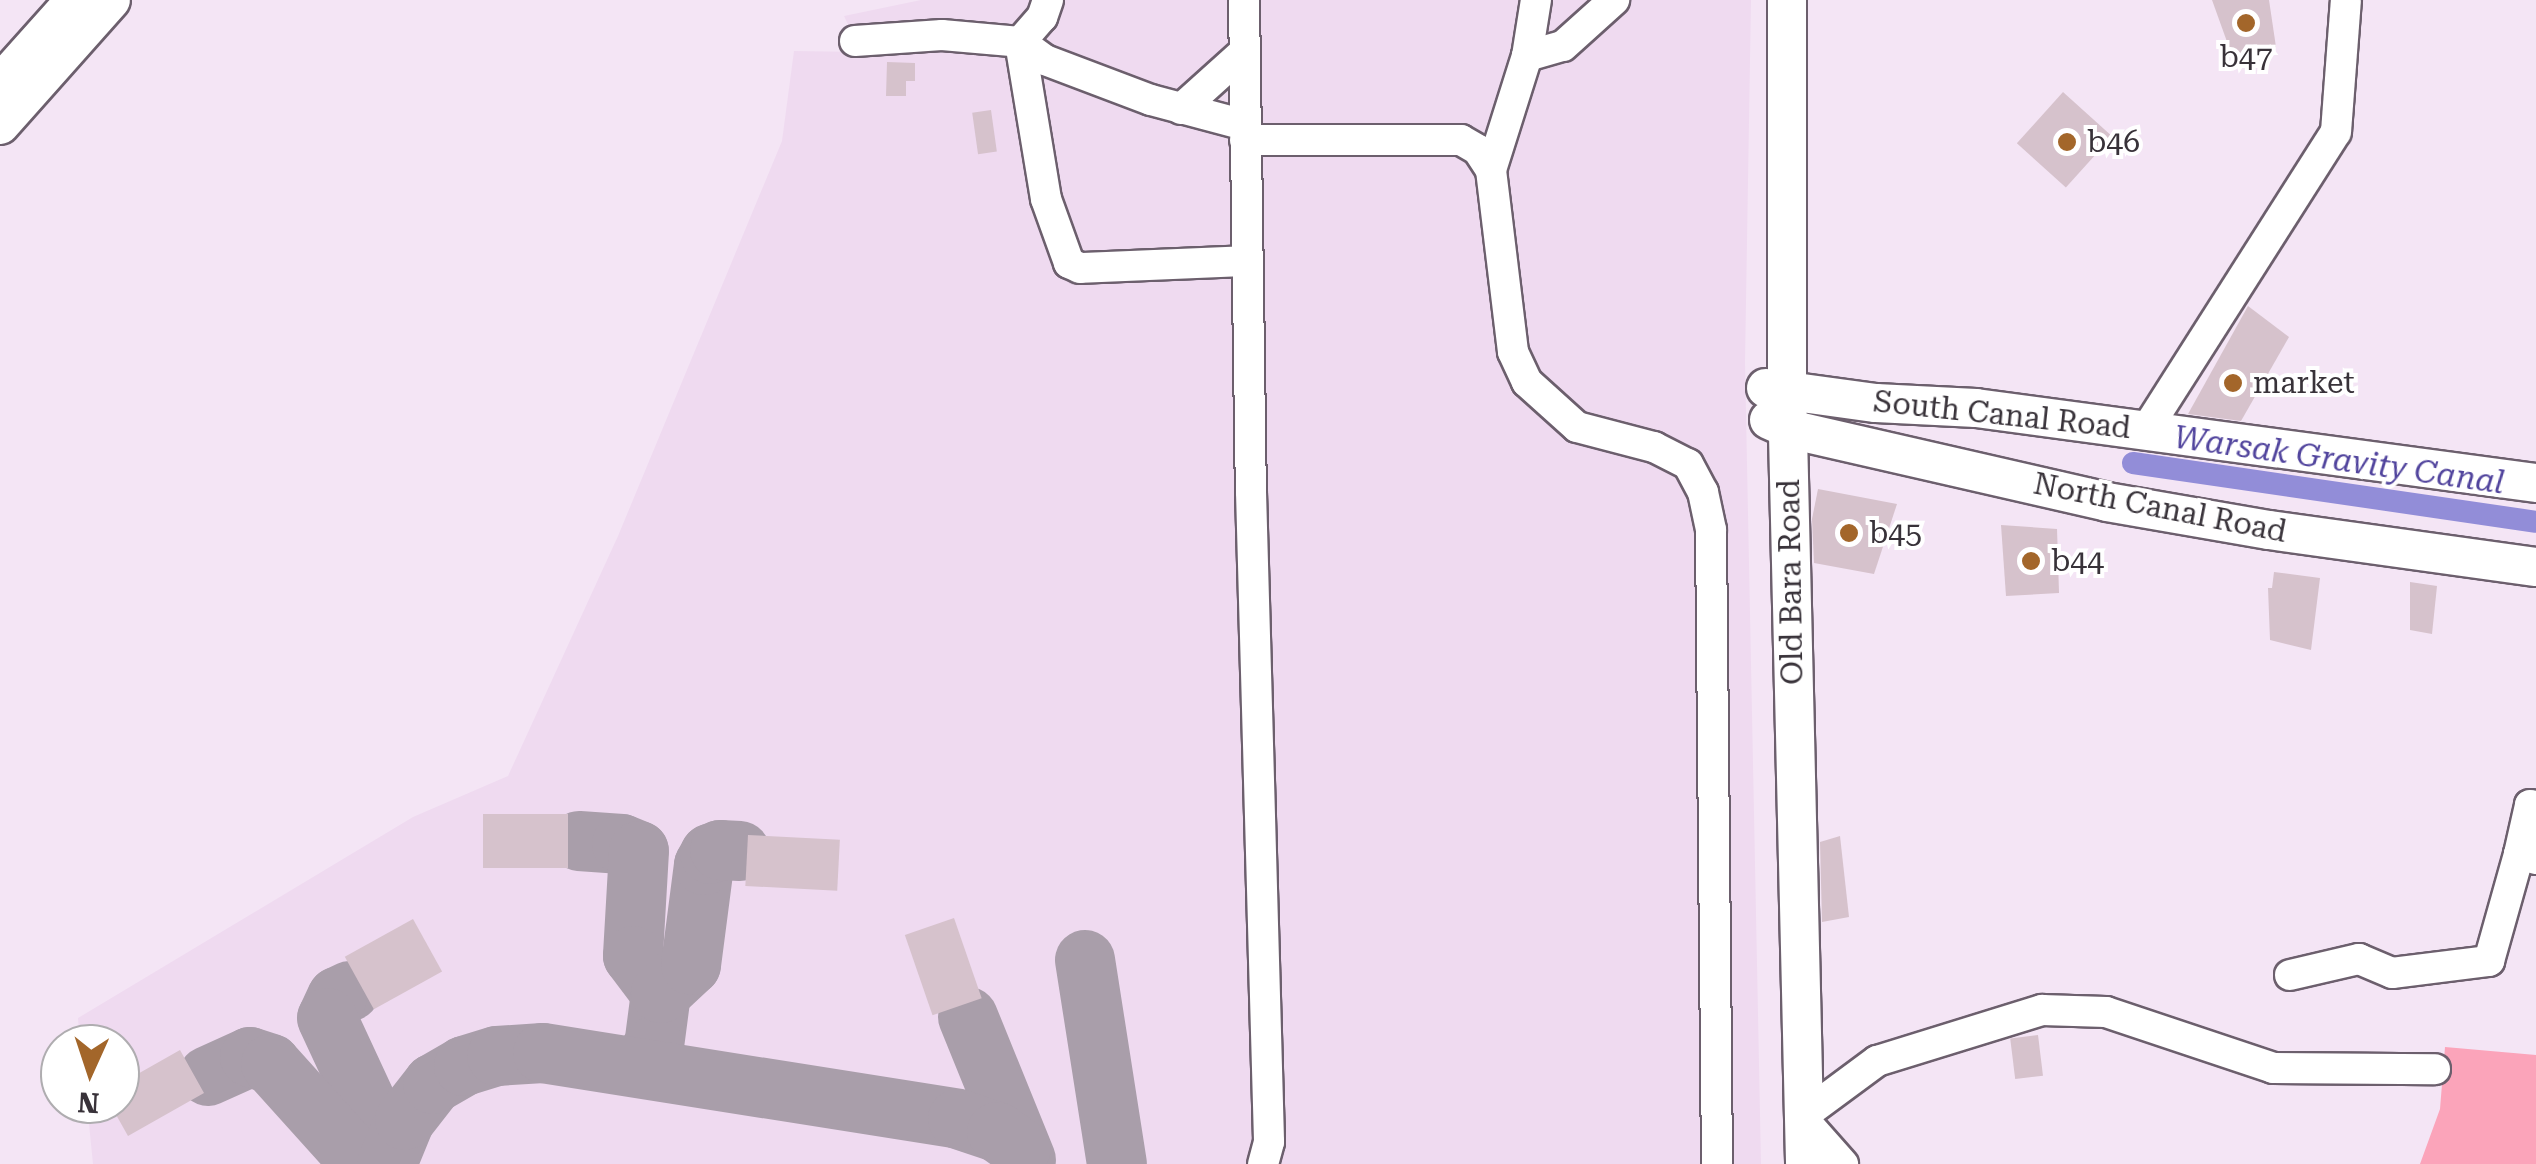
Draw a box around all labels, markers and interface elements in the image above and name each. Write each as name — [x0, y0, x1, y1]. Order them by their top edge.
marker: b47 — [2235, 12, 2257, 34]
place label: b47 — [2220, 39, 2272, 75]
place label: b46 — [2087, 124, 2140, 160]
marker: b46 — [2056, 131, 2078, 153]
place label: market — [2253, 365, 2355, 401]
marker: market — [2222, 372, 2244, 394]
street label: South Canal Road — [1872, 384, 2132, 446]
water label: Warsak Gravity Canal — [2171, 418, 2507, 502]
street label: North Canal Road — [2030, 466, 2290, 550]
street label: Old Bara Road — [1771, 479, 1811, 685]
place label: b45 — [1869, 515, 1922, 551]
marker: b45 — [1838, 522, 1860, 544]
place label: b44 — [2051, 543, 2104, 579]
marker: b44 — [2020, 550, 2042, 572]
north arrow — [40, 1024, 140, 1124]
text: N — [77, 1085, 100, 1120]

